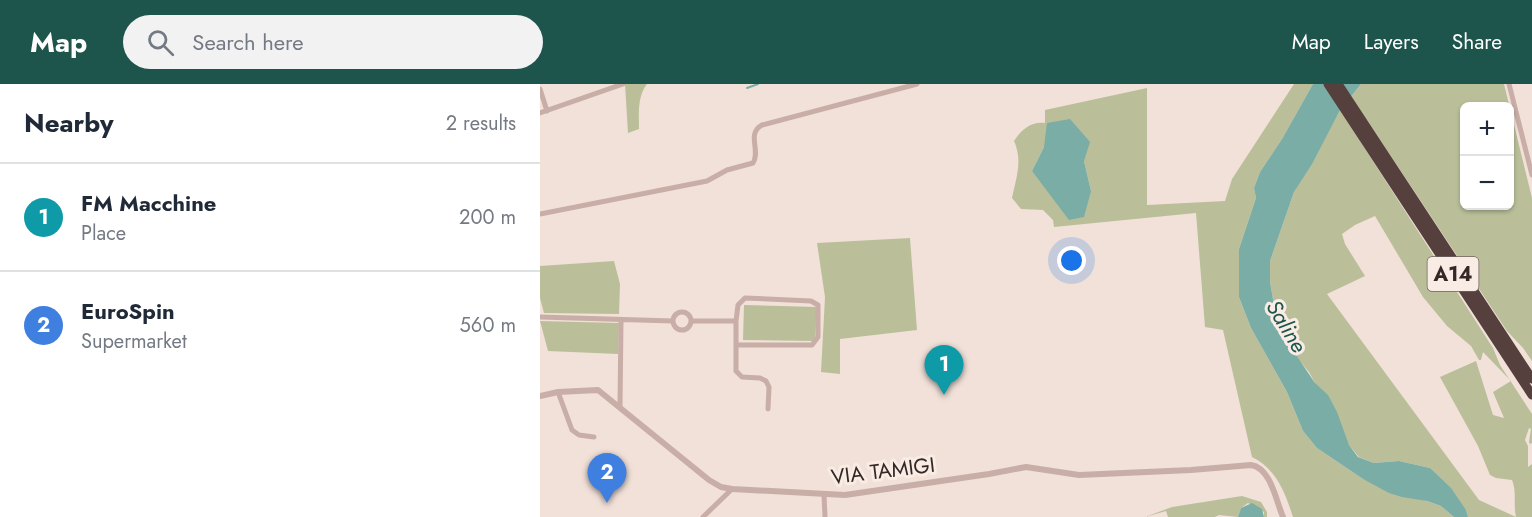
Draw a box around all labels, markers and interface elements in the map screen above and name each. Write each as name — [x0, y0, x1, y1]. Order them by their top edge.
search box — [123, 15, 543, 69]
text: Map — [30, 22, 87, 63]
icon: search — [144, 26, 177, 59]
text: Search here — [192, 26, 304, 58]
text: Map — [1292, 27, 1331, 57]
text: Layers — [1364, 27, 1419, 57]
text: Share — [1452, 27, 1502, 57]
map controls — [1460, 102, 1514, 210]
button: + — [1460, 102, 1514, 156]
text: Nearby — [24, 104, 113, 142]
text: 2 results — [446, 109, 516, 138]
button: − — [1460, 156, 1514, 210]
text: FM Macchine — [81, 187, 216, 219]
text: 1 — [38, 203, 49, 232]
text: 200 m — [459, 203, 516, 232]
text: Place — [81, 219, 126, 248]
your location — [1057, 246, 1086, 275]
road number: A14 — [1428, 257, 1478, 291]
water label: Saline — [1259, 294, 1315, 358]
text: EuroSpin — [81, 295, 175, 327]
text: 2 — [37, 311, 50, 340]
text: 560 m — [460, 311, 516, 340]
text: Supermarket — [81, 327, 187, 356]
pin: 1 — [924, 346, 964, 395]
street label: VIA TAMIGI — [829, 450, 937, 492]
pin: 2 — [588, 454, 626, 503]

